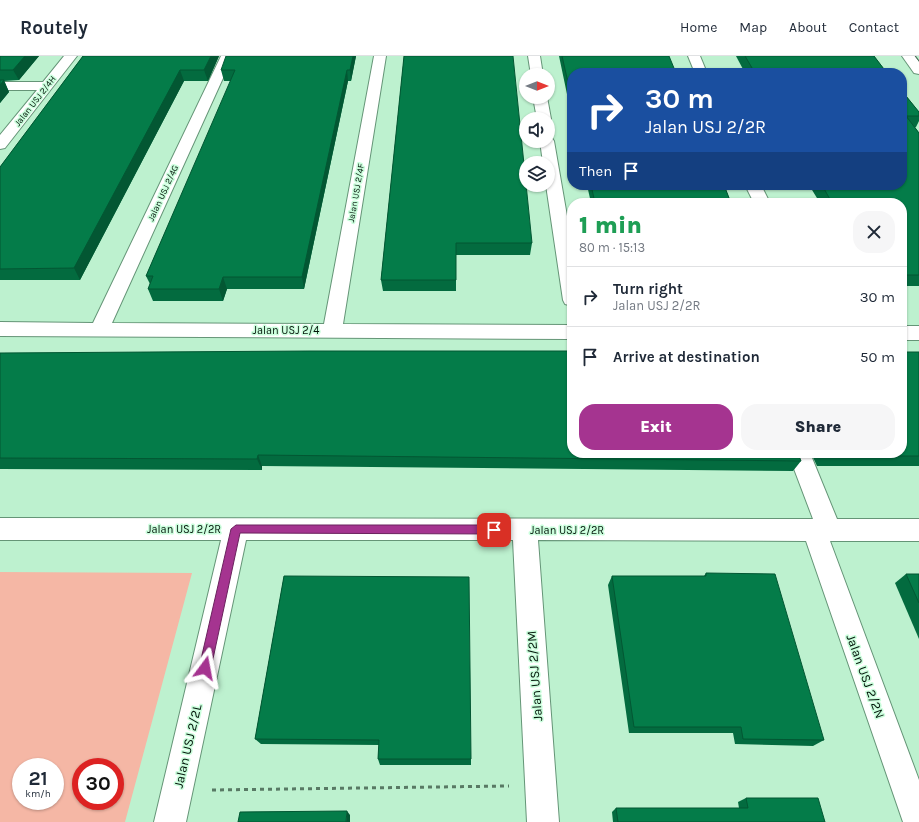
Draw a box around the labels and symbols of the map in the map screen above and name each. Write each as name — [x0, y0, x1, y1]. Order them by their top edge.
north arrow — [519, 68, 555, 104]
street label: Jalan USJ 2/4H — [12, 74, 58, 128]
street label: Jalan USJ 2/4G — [146, 163, 180, 223]
street label: Jalan USJ 2/4F — [346, 163, 366, 223]
street label: Jalan USJ 2/4 — [252, 324, 320, 337]
pin — [477, 513, 511, 547]
street label: Jalan USJ 2/2R — [147, 523, 221, 536]
street label: Jalan USJ 2/2R — [530, 524, 604, 537]
street label: Jalan USJ 2/2M — [524, 630, 545, 722]
street label: Jalan USJ 2/2N — [843, 632, 888, 720]
position arrow — [184, 647, 226, 689]
street label: Jalan USJ 2/2L — [171, 703, 204, 789]
speed limit sign: 30 — [72, 758, 124, 810]

